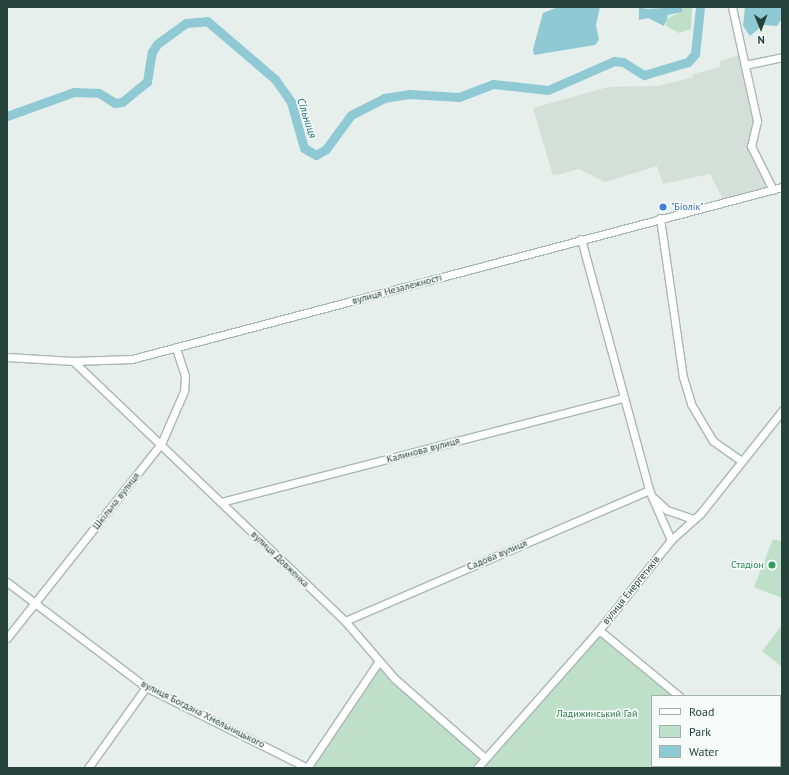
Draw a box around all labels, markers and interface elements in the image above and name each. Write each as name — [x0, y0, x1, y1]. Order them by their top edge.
north arrow — [741, 8, 781, 48]
text: N — [757, 33, 765, 47]
water label: Сільниця — [294, 96, 320, 140]
place label: "Біолік" — [671, 201, 704, 213]
marker: "Біолік" — [658, 202, 668, 212]
street label: вулиця Незалежності — [351, 271, 443, 307]
street label: Калинова вулиця — [385, 434, 461, 466]
street label: Шкільна вулиця — [90, 470, 142, 532]
street label: вулиця Довженка — [248, 528, 312, 590]
street label: Садова вулиця — [465, 537, 529, 573]
street label: вулиця Енергетиків — [600, 553, 662, 627]
place label: Стадіон — [731, 559, 764, 571]
marker: Стадіон — [767, 560, 777, 570]
street label: вулиця Богдана Хмельницького — [139, 677, 267, 751]
legend — [651, 695, 781, 767]
text: Road — [689, 704, 714, 719]
park label: Ладижинський Гай — [557, 708, 637, 720]
text: Park — [689, 724, 711, 739]
text: Water — [689, 744, 719, 759]

